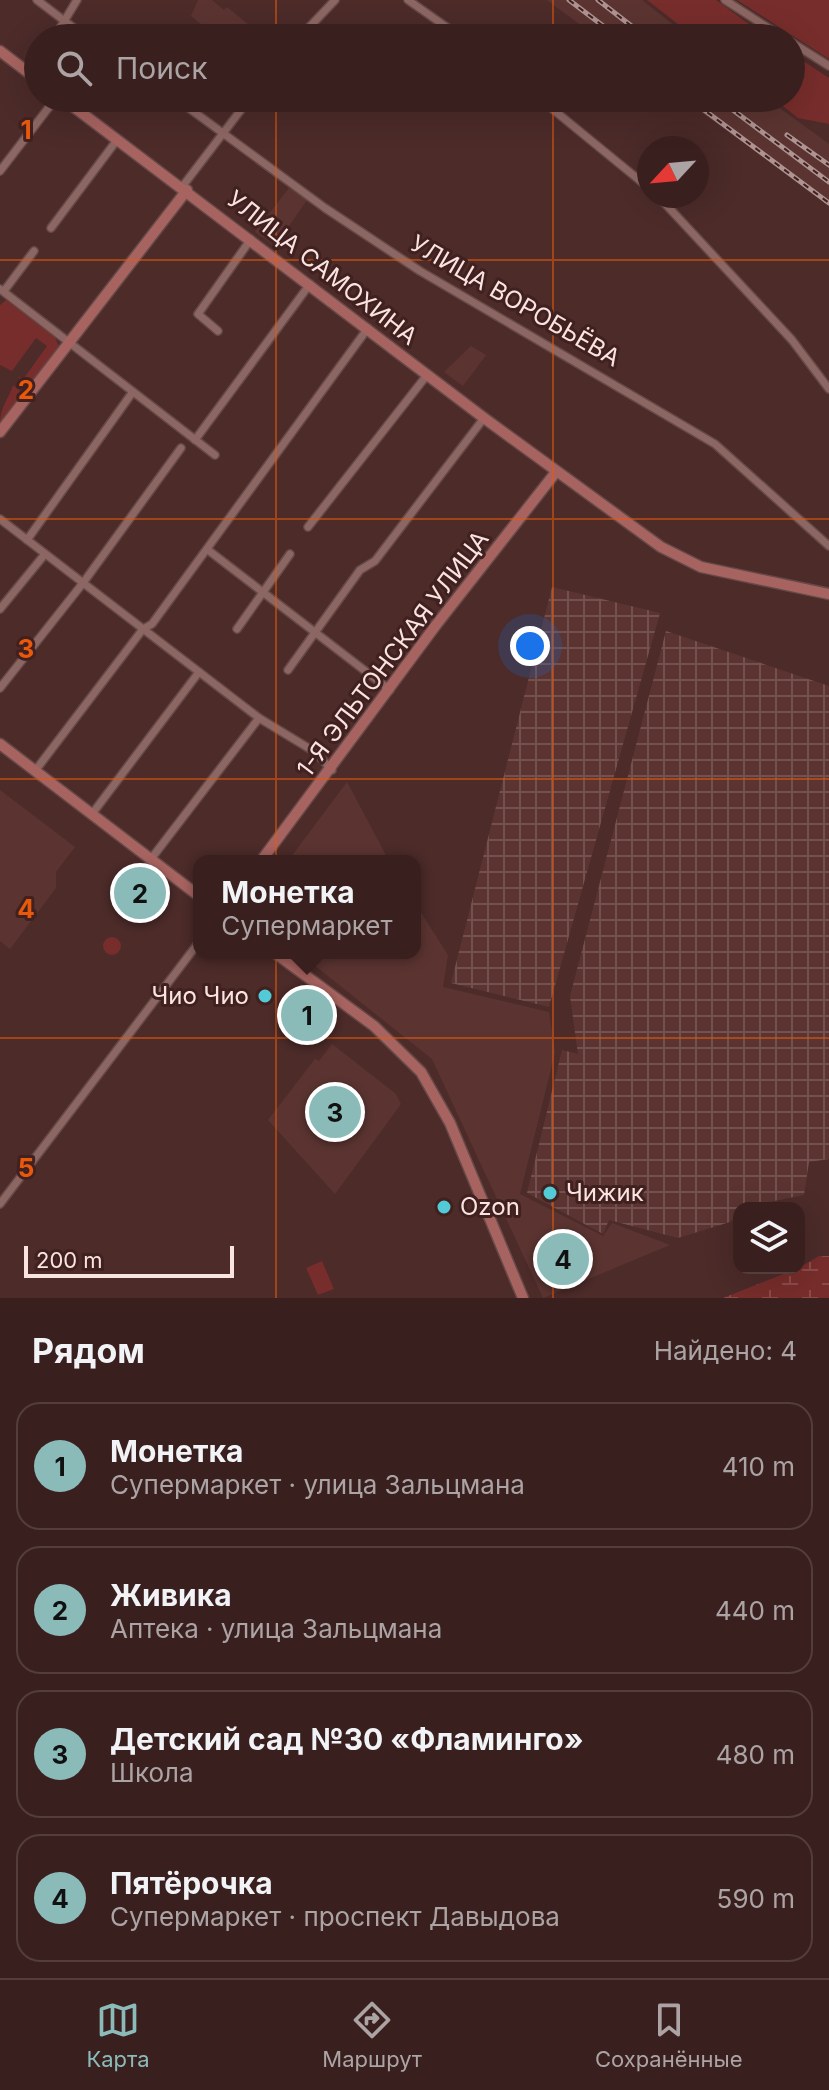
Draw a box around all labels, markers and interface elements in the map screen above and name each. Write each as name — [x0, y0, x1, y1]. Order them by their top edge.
search box — [24, 24, 805, 112]
icon: search — [52, 46, 96, 90]
text: Поиск — [116, 50, 207, 86]
text: 1 — [20, 114, 32, 145]
north arrow — [637, 136, 709, 208]
street label: УЛИЦА САМОХИНА — [221, 184, 423, 351]
street label: УЛИЦА ВОРОБЬЁВА — [405, 229, 625, 372]
text: 2 — [18, 374, 34, 405]
street label: 1-Я ЭЛЬТОНСКАЯ УЛИЦА — [291, 525, 495, 782]
your location — [510, 626, 550, 666]
text: 3 — [18, 633, 34, 664]
popup — [193, 855, 421, 959]
pin: 2 — [114, 863, 166, 923]
text: Монетка — [221, 874, 355, 910]
text: 4 — [17, 893, 35, 924]
text: Супермаркет — [221, 910, 393, 941]
place label: Чио Чио — [151, 981, 249, 1010]
pin: 1 — [281, 985, 333, 1045]
marker: Чио Чио — [256, 987, 274, 1005]
pin: 3 — [309, 1082, 361, 1142]
text: 5 — [18, 1152, 34, 1183]
place label: Чижик — [566, 1178, 644, 1207]
marker: Чижик — [541, 1184, 559, 1202]
place label: Ozon — [460, 1192, 520, 1221]
marker: Ozon — [435, 1198, 453, 1216]
map controls — [733, 1202, 805, 1274]
button: layers — [733, 1202, 805, 1274]
pin: 4 — [537, 1229, 589, 1289]
scale bar — [24, 1242, 234, 1278]
text: 200 m — [36, 1247, 103, 1273]
text: Рядом — [32, 1330, 145, 1371]
text: Найдено: 4 — [654, 1335, 797, 1366]
text: Монетка — [110, 1433, 243, 1469]
text: 1 — [54, 1451, 66, 1482]
text: 410 m — [722, 1451, 795, 1482]
text: Супермаркет · улица Зальцмана — [110, 1469, 525, 1500]
text: Живика — [110, 1577, 232, 1613]
text: 2 — [52, 1595, 68, 1626]
text: 440 m — [715, 1595, 795, 1626]
text: Аптека · улица Зальцмана — [110, 1613, 442, 1644]
text: Детский сад №30 «Фламинго» — [110, 1721, 584, 1757]
text: 3 — [52, 1739, 68, 1770]
text: 480 m — [716, 1739, 795, 1770]
text: Школа — [110, 1757, 194, 1788]
text: Пятёрочка — [110, 1865, 273, 1901]
text: 4 — [51, 1883, 69, 1914]
text: 590 m — [717, 1883, 795, 1914]
text: Супермаркет · проспект Давыдова — [110, 1901, 560, 1932]
tab: Карта — [86, 1998, 150, 2072]
tab: Маршрут — [322, 1998, 422, 2072]
tab: Сохранённые — [595, 1998, 743, 2072]

